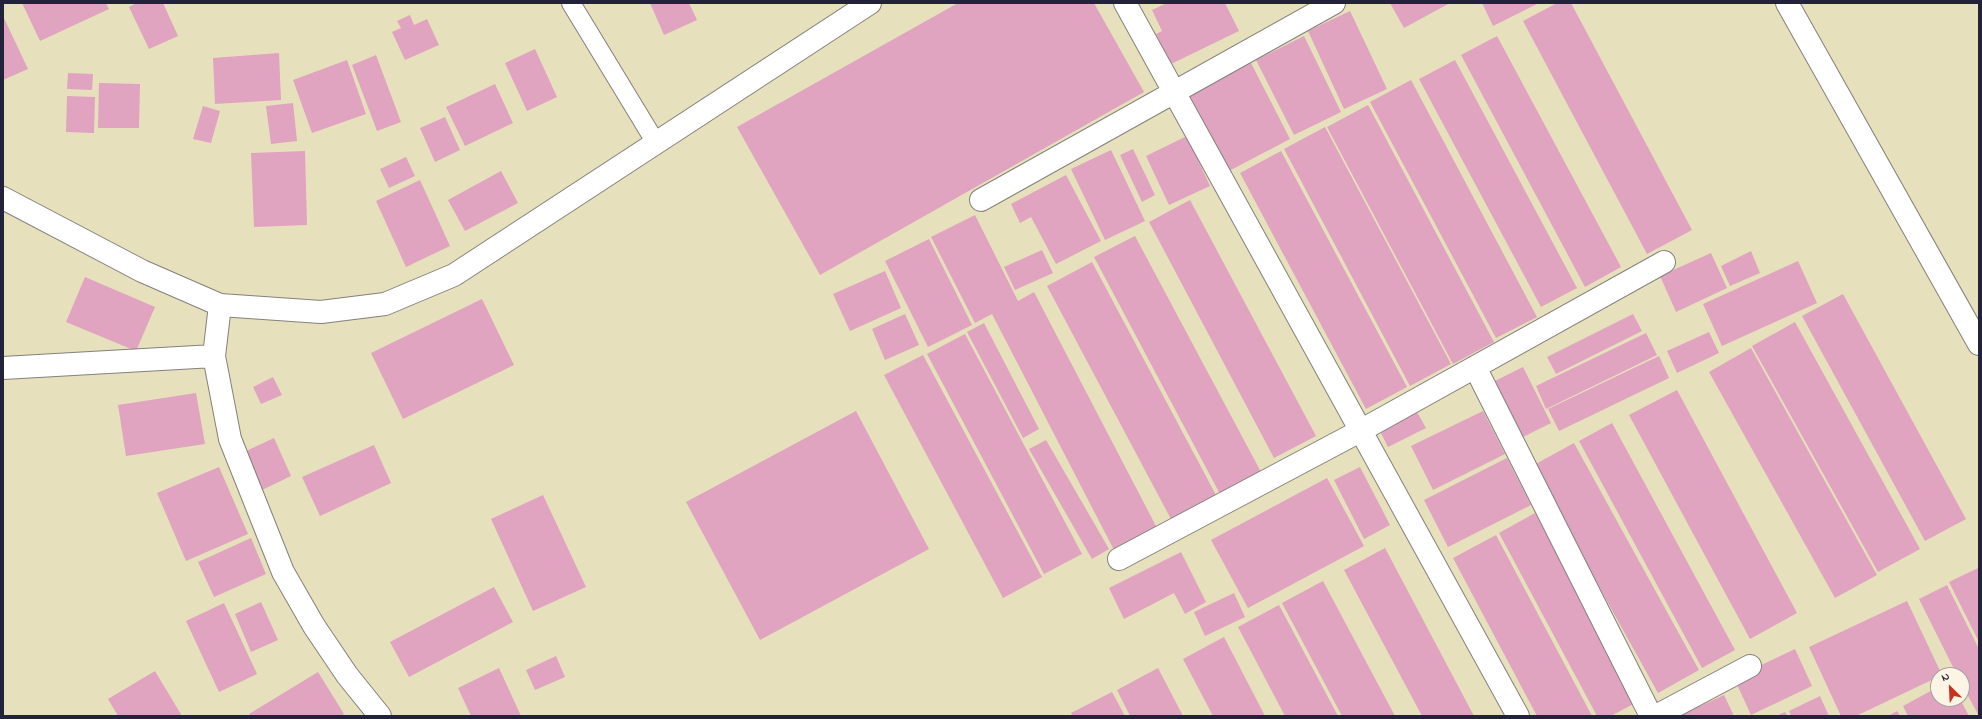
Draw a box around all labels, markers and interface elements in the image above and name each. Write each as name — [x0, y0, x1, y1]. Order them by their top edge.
north arrow — [1930, 667, 1970, 707]
text: N — [1939, 668, 1952, 686]

